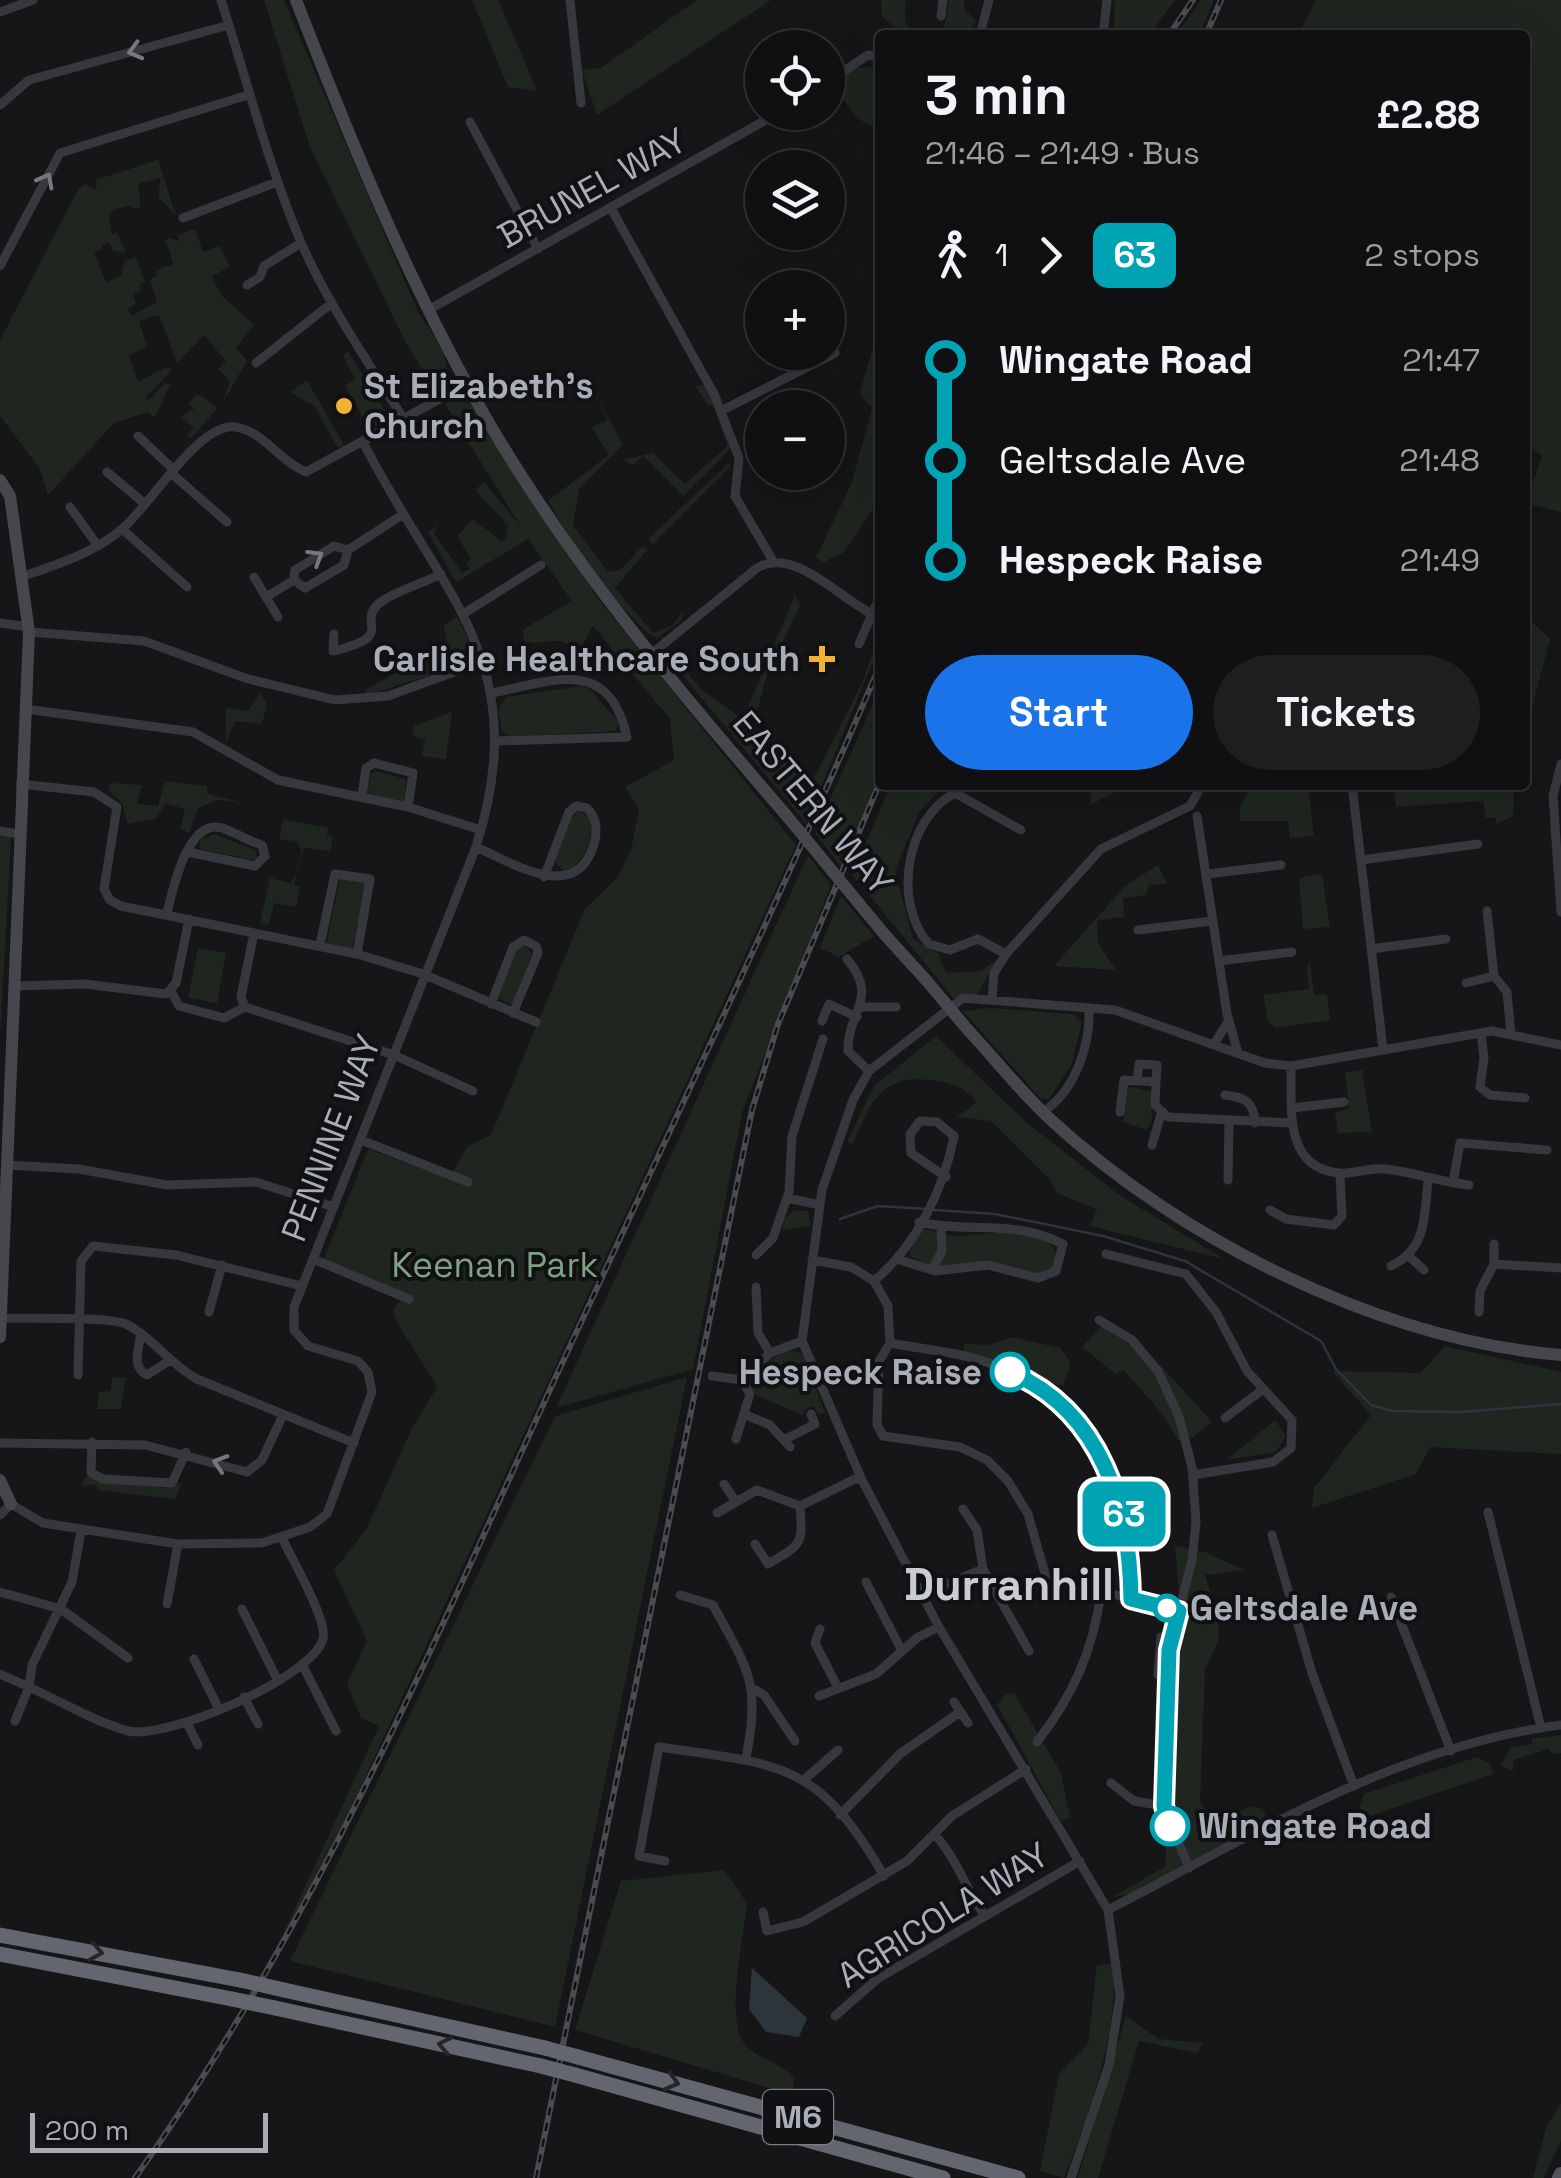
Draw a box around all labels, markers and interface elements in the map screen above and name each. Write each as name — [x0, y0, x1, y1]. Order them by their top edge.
map controls — [745, 30, 845, 490]
button: locate — [745, 30, 845, 130]
one-way arrow — [127, 39, 144, 60]
text: 3 min — [925, 60, 1068, 130]
text: £2.88 — [1376, 91, 1480, 139]
street label: BRUNEL WAY — [490, 118, 694, 258]
text: 21:46 – 21:49 · Bus — [925, 133, 1200, 173]
button: layers — [745, 150, 845, 250]
one-way arrow — [33, 173, 53, 191]
icon: walk — [925, 228, 980, 283]
icon: forward — [1023, 228, 1078, 283]
text: 63 — [1113, 233, 1156, 277]
text: 1 — [995, 235, 1008, 275]
text: 2 stops — [1365, 235, 1480, 275]
button: + — [745, 270, 845, 370]
text: Wingate Road — [999, 336, 1253, 384]
text: 21:47 — [1402, 340, 1480, 380]
place label: St Elizabeth's Church — [364, 364, 594, 448]
button: − — [745, 390, 845, 490]
marker: St Elizabeth's Church — [333, 395, 355, 417]
text: Geltsdale Ave — [999, 436, 1246, 484]
text: 21:48 — [1399, 440, 1480, 480]
text: Hespeck Raise — [999, 536, 1263, 584]
text: 21:49 — [1400, 540, 1480, 580]
one-way arrow — [305, 550, 323, 569]
place label: Carlisle Healthcare South — [373, 637, 800, 681]
marker: Carlisle Healthcare South — [809, 646, 835, 672]
button: Start — [925, 655, 1193, 770]
button: Tickets — [1213, 655, 1480, 770]
street label: EASTERN WAY — [723, 702, 903, 904]
street label: PENNINE WAY — [271, 1028, 391, 1248]
park label: Keenan Park — [392, 1243, 599, 1287]
place label: Hespeck Raise — [739, 1350, 982, 1394]
marker: Hespeck Raise — [991, 1353, 1029, 1391]
one-way arrow — [212, 1455, 229, 1475]
line badge: 63 — [1079, 1482, 1169, 1546]
text: 63 — [1103, 1492, 1145, 1536]
district label: Durranhill — [904, 1556, 1114, 1613]
place label: Geltsdale Ave — [1190, 1586, 1418, 1630]
marker: Geltsdale Ave — [1154, 1595, 1180, 1621]
place label: Wingate Road — [1198, 1804, 1432, 1848]
marker: Wingate Road — [1151, 1807, 1189, 1845]
street label: AGRICOLA WAY — [829, 1832, 1057, 1998]
one-way arrow — [88, 1941, 104, 1962]
one-way arrow — [437, 2036, 454, 2057]
one-way arrow — [663, 2071, 680, 2092]
road number: M6 — [763, 2090, 833, 2144]
scale bar — [30, 2108, 268, 2152]
text: 200 m — [45, 2112, 129, 2148]

